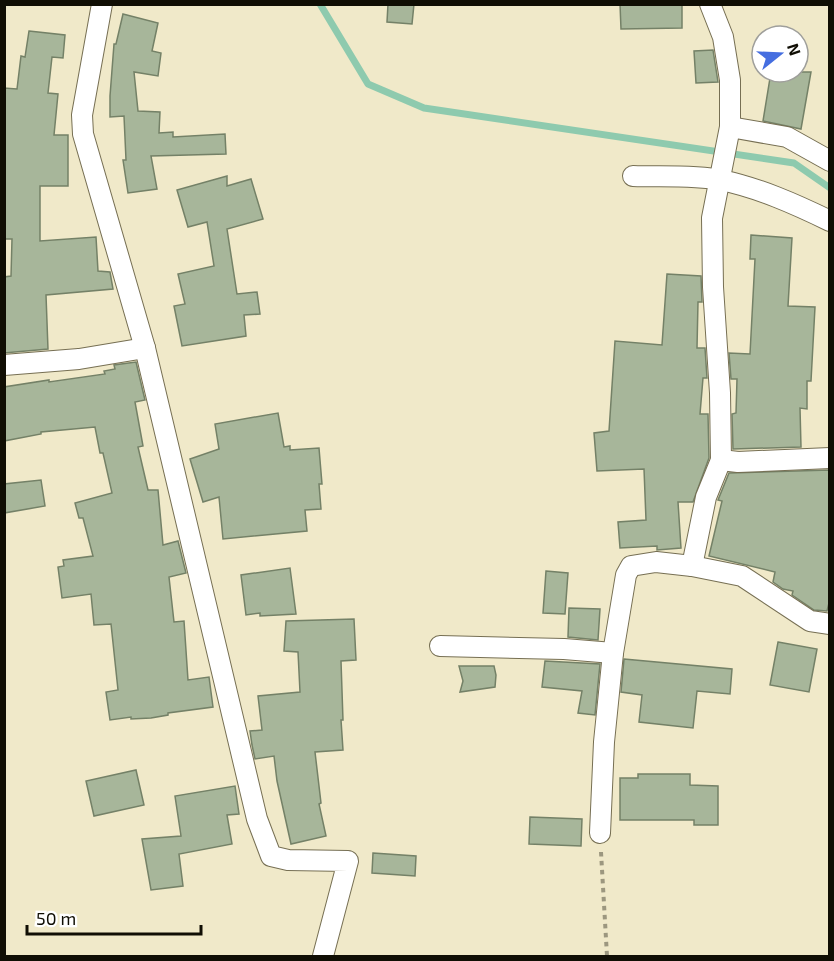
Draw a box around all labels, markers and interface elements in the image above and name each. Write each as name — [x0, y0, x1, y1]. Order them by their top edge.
north arrow — [750, 24, 810, 84]
text: N — [784, 41, 806, 58]
scale bar — [27, 898, 201, 936]
text: 50 m — [36, 907, 76, 929]

